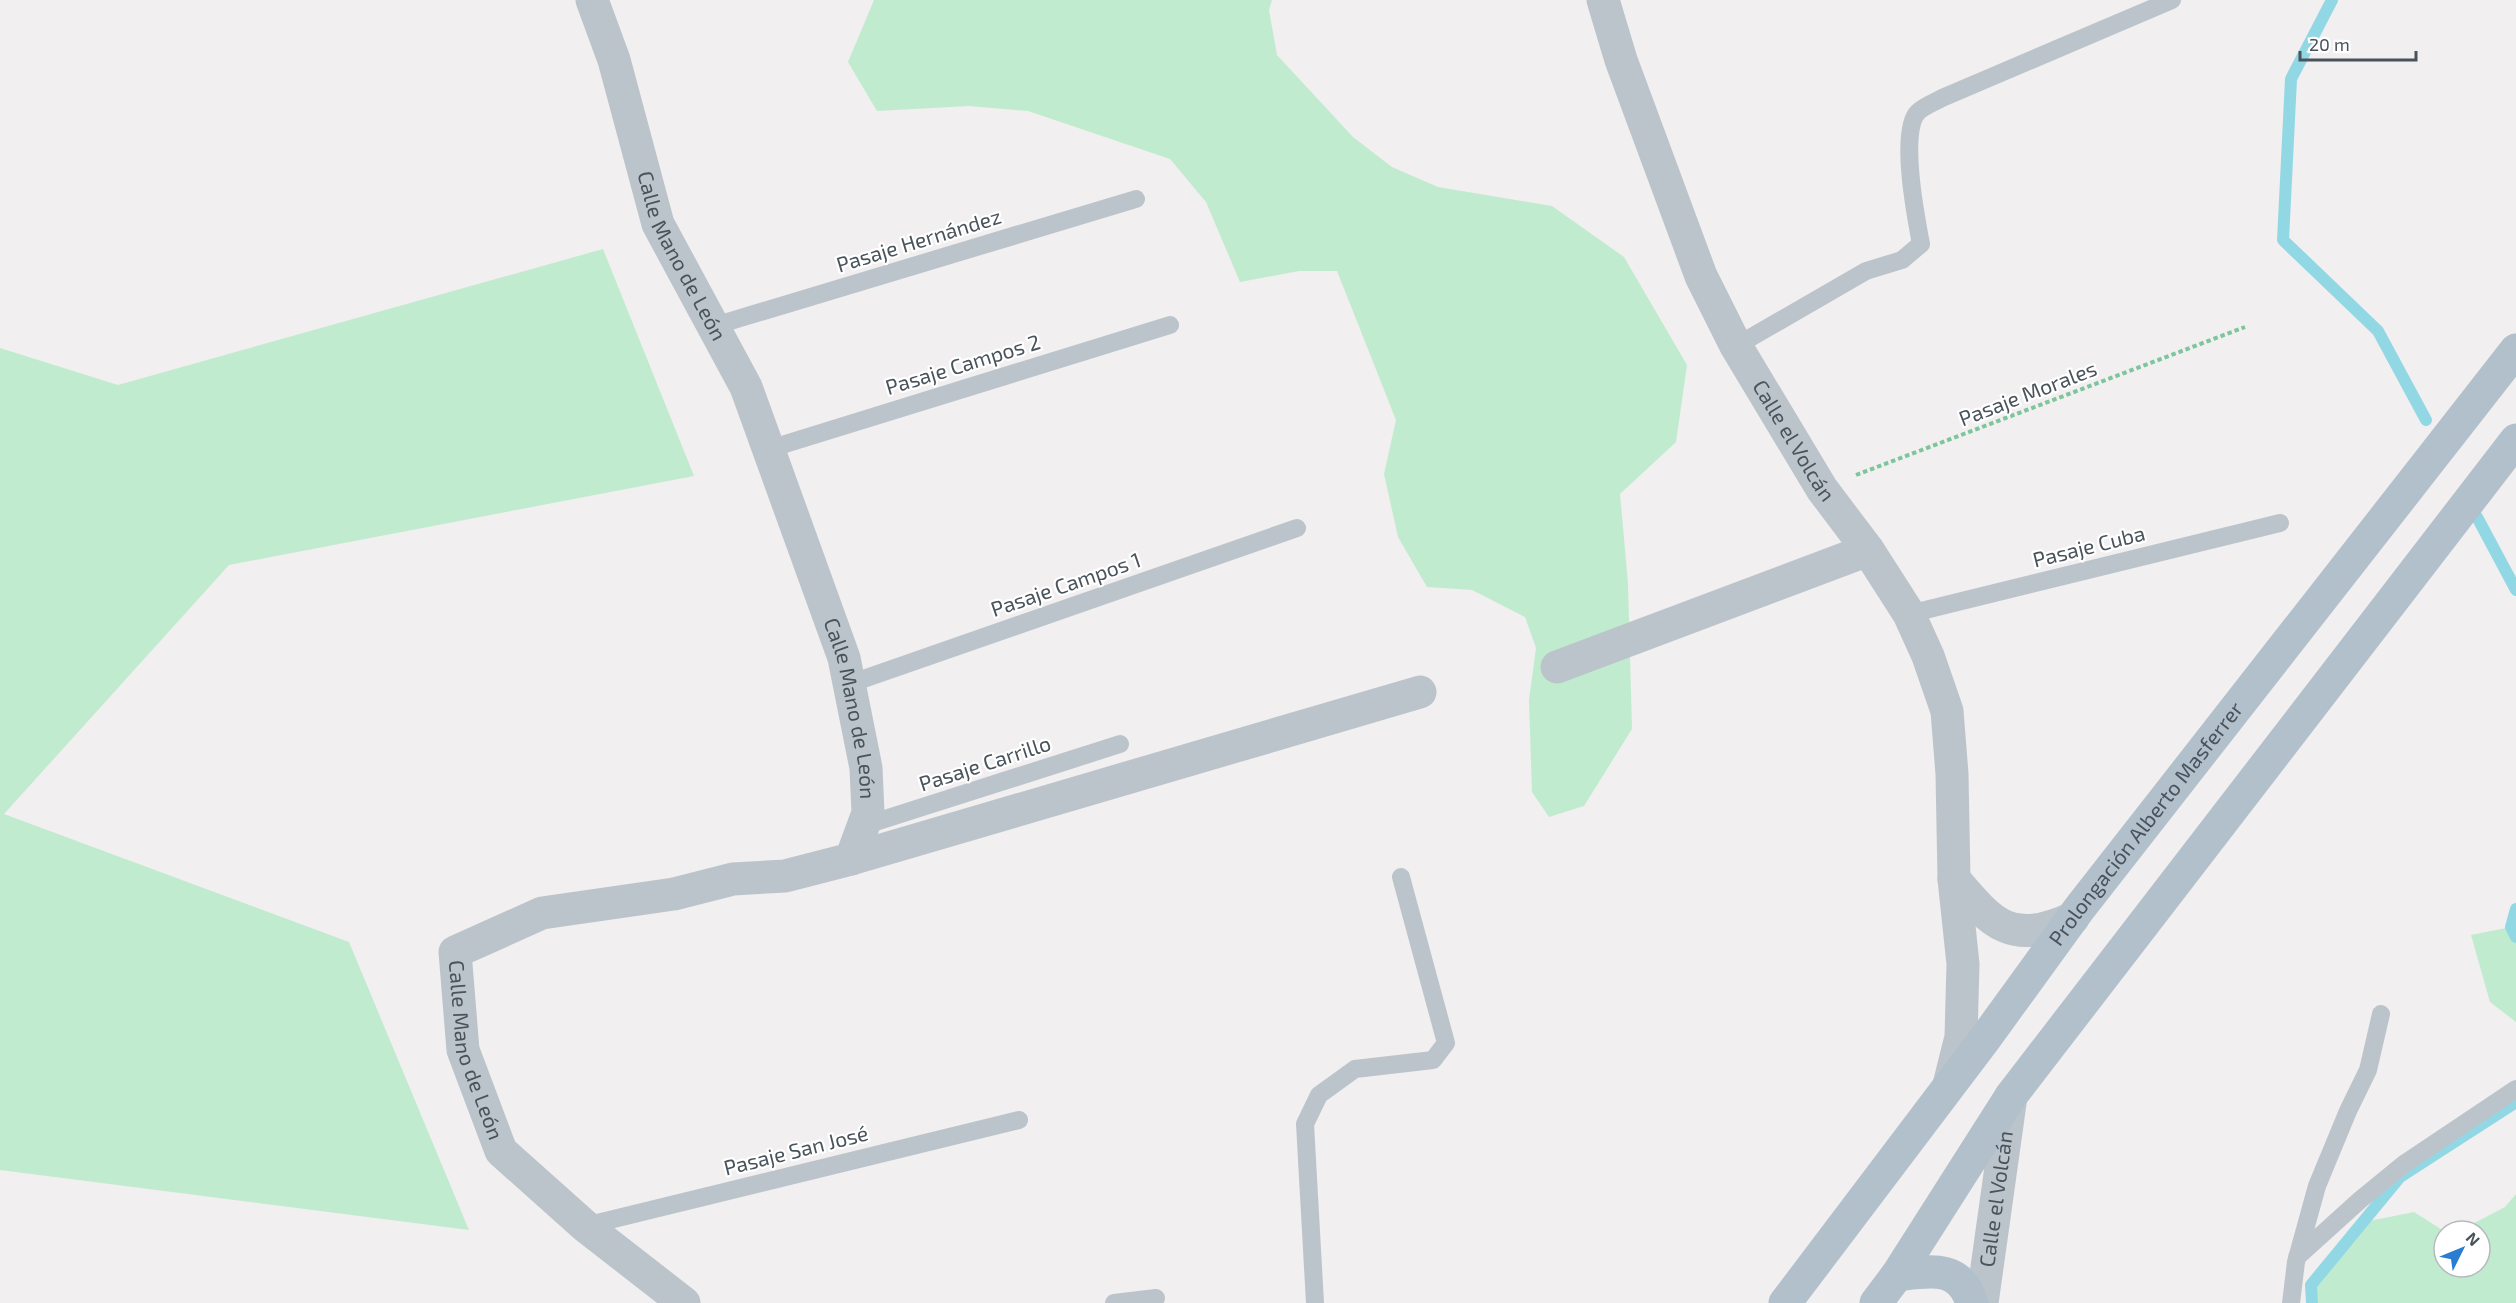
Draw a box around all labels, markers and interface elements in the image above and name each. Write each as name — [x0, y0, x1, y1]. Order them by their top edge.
scale bar — [2300, 24, 2416, 62]
text: 20 m — [2309, 33, 2350, 55]
street label: Calle Mano de León — [633, 168, 732, 344]
street label: Pasaje Hernández — [833, 203, 1004, 277]
street label: Pasaje Campos 2 — [882, 328, 1043, 400]
street label: Pasaje Morales — [1955, 355, 2100, 431]
street label: Calle el Volcán — [1748, 375, 1841, 506]
street label: Pasaje Cuba — [2030, 520, 2148, 573]
street label: Pasaje Campos 1 — [987, 546, 1144, 622]
street label: Calle Mano de León — [820, 614, 881, 800]
street label: Prolongación Alberto Masferrer — [2043, 696, 2248, 950]
street label: Pasaje Carrillo — [915, 729, 1054, 797]
street label: Calle Mano de León — [445, 959, 510, 1143]
street label: Pasaje San José — [721, 1120, 871, 1181]
street label: Calle el Volcán — [1973, 1129, 2017, 1269]
north arrow — [2432, 1219, 2492, 1279]
text: N — [2462, 1228, 2484, 1249]

